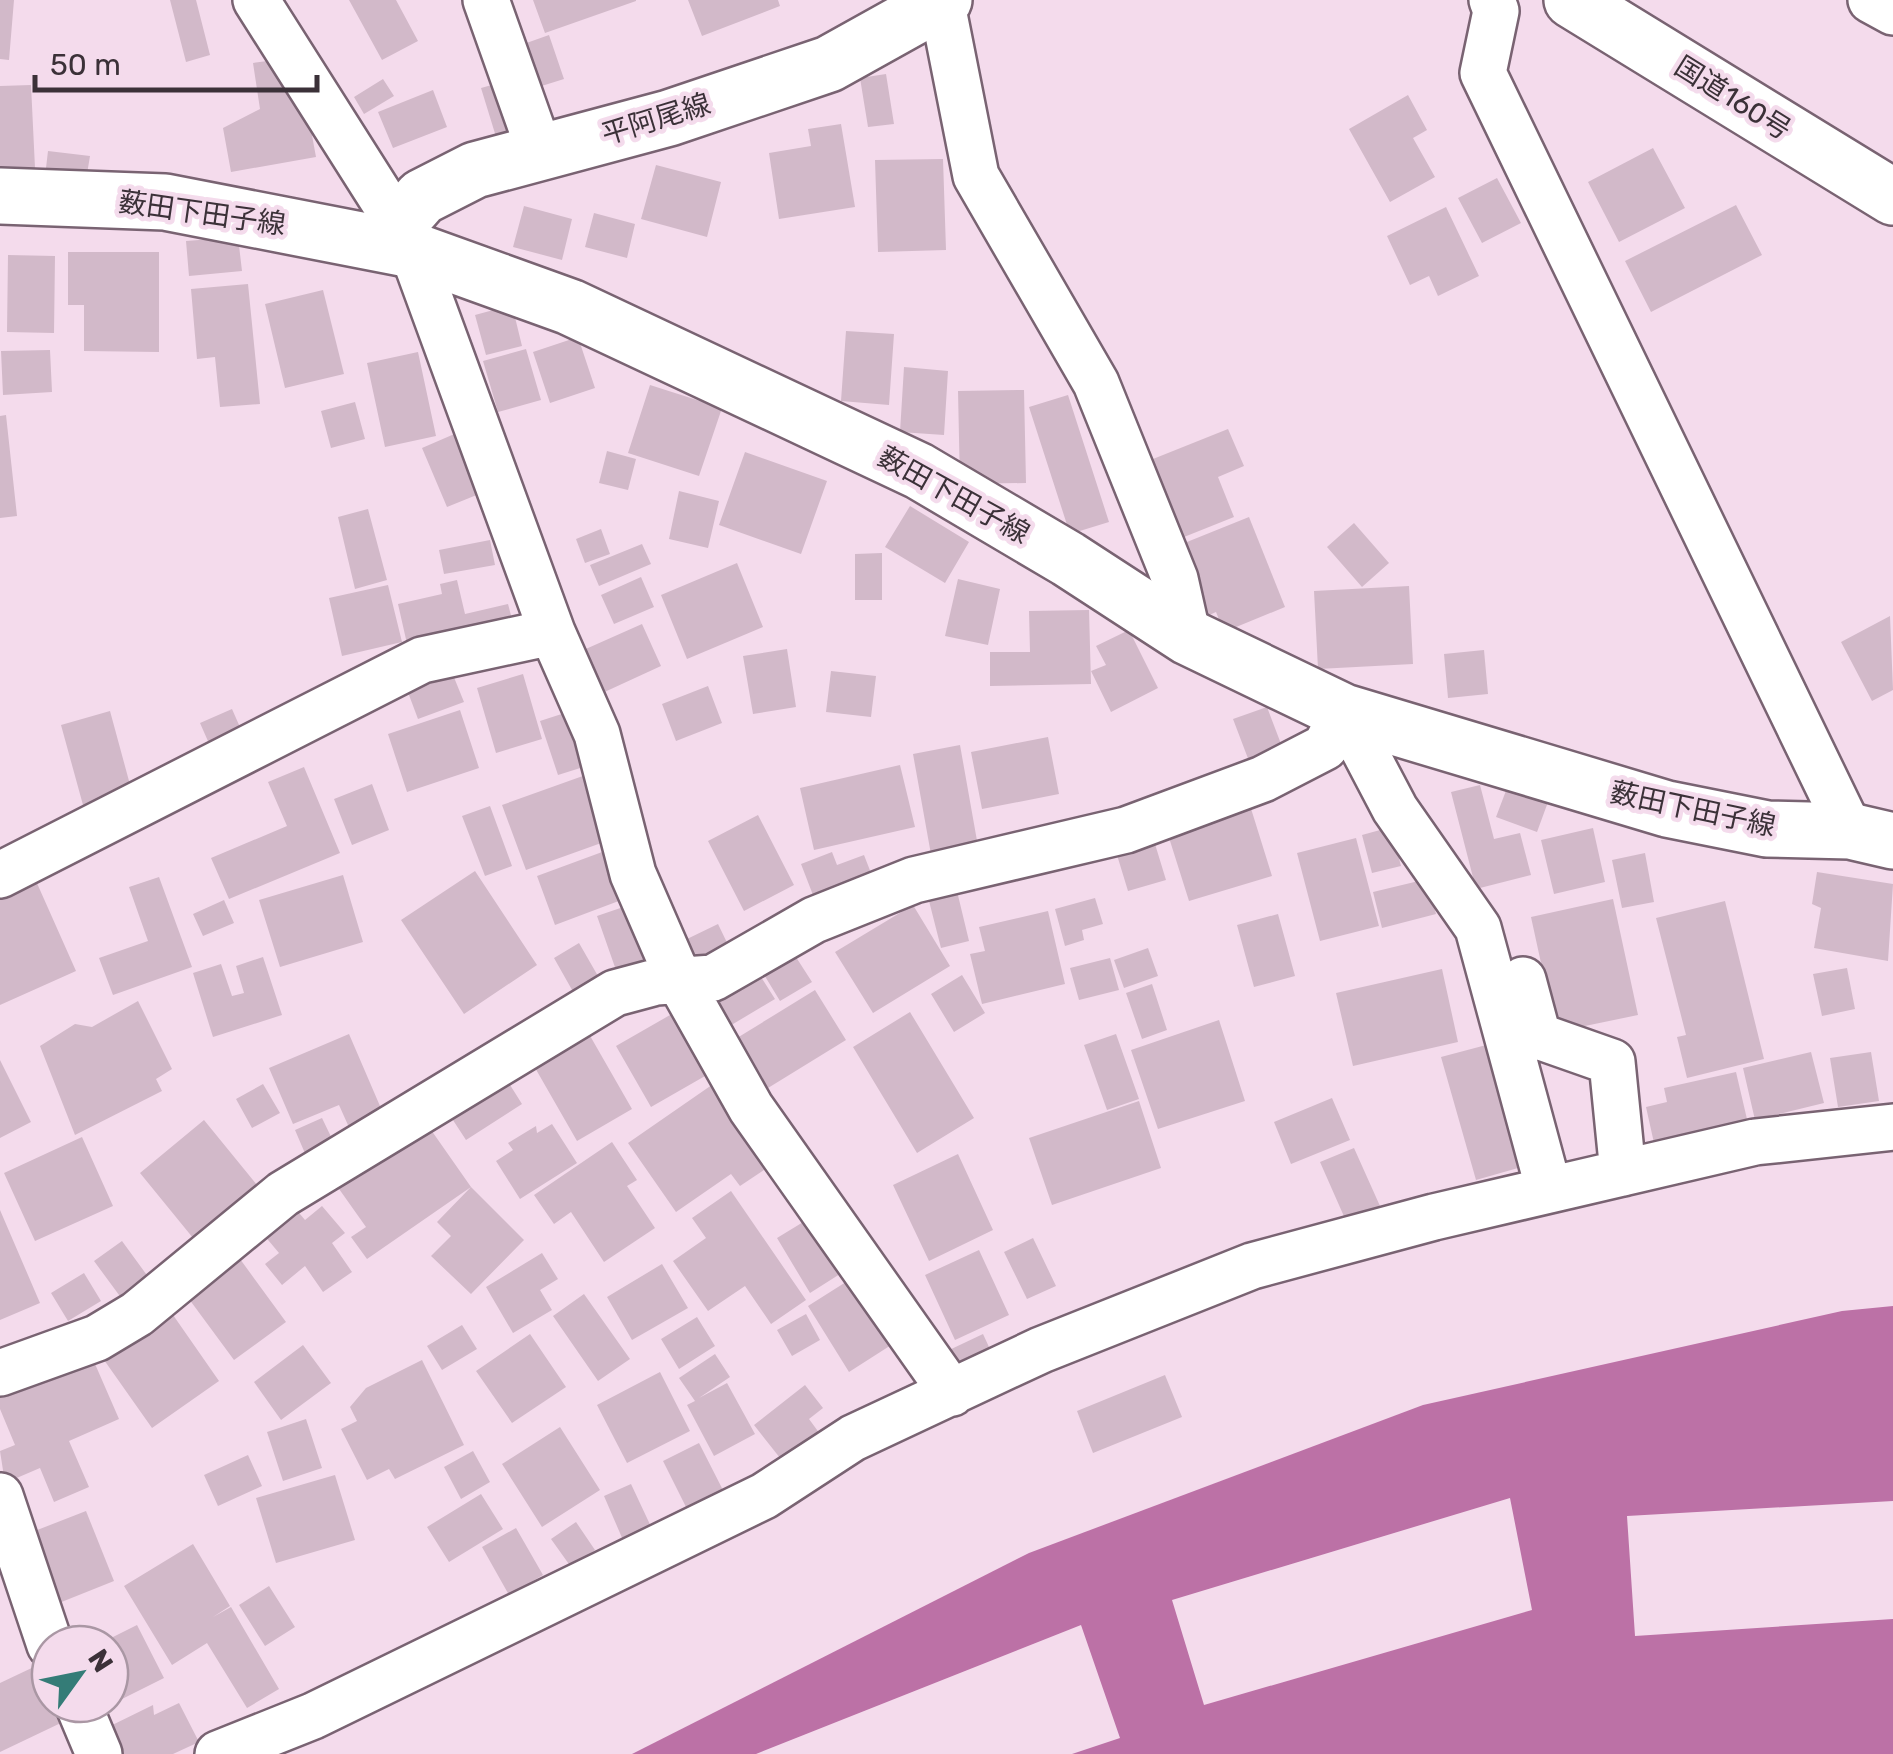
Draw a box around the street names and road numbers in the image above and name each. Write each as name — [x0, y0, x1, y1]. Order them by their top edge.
street label: 国道160号 — [1669, 49, 1797, 147]
street label: 平阿尾線 — [598, 87, 714, 151]
street label: 薮田下田子線 — [117, 185, 287, 241]
street label: 薮田下田子線 — [873, 440, 1035, 550]
street label: 薮田下田子線 — [1607, 775, 1779, 843]

